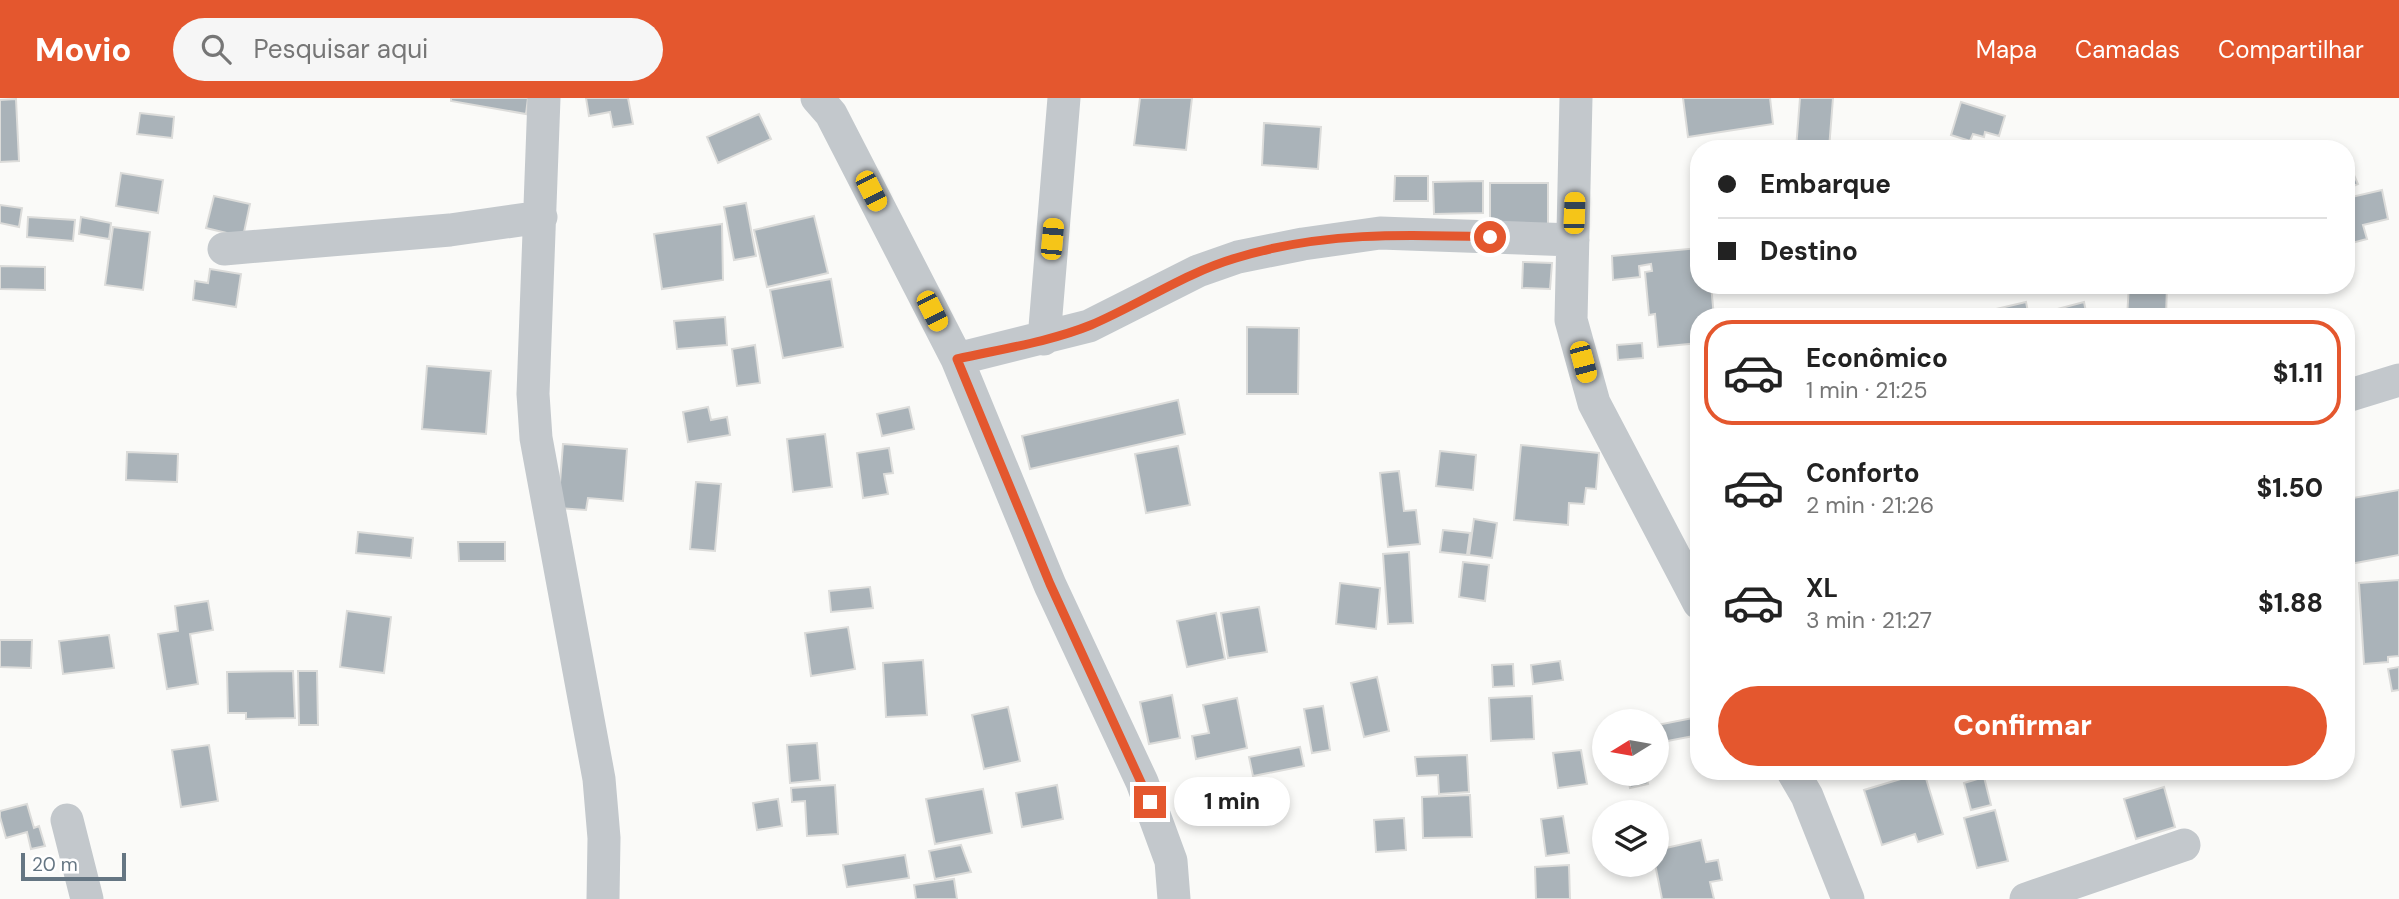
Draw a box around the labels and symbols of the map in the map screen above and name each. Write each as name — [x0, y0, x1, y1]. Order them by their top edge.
car — [853, 168, 890, 214]
car — [1563, 192, 1586, 234]
car — [1040, 217, 1065, 261]
route start — [1474, 221, 1506, 253]
car — [914, 288, 951, 334]
car — [1568, 339, 1599, 385]
north arrow — [1592, 709, 1670, 786]
callout: 1 min — [1174, 778, 1290, 826]
route end — [1134, 786, 1166, 818]
scale bar — [21, 850, 126, 882]

